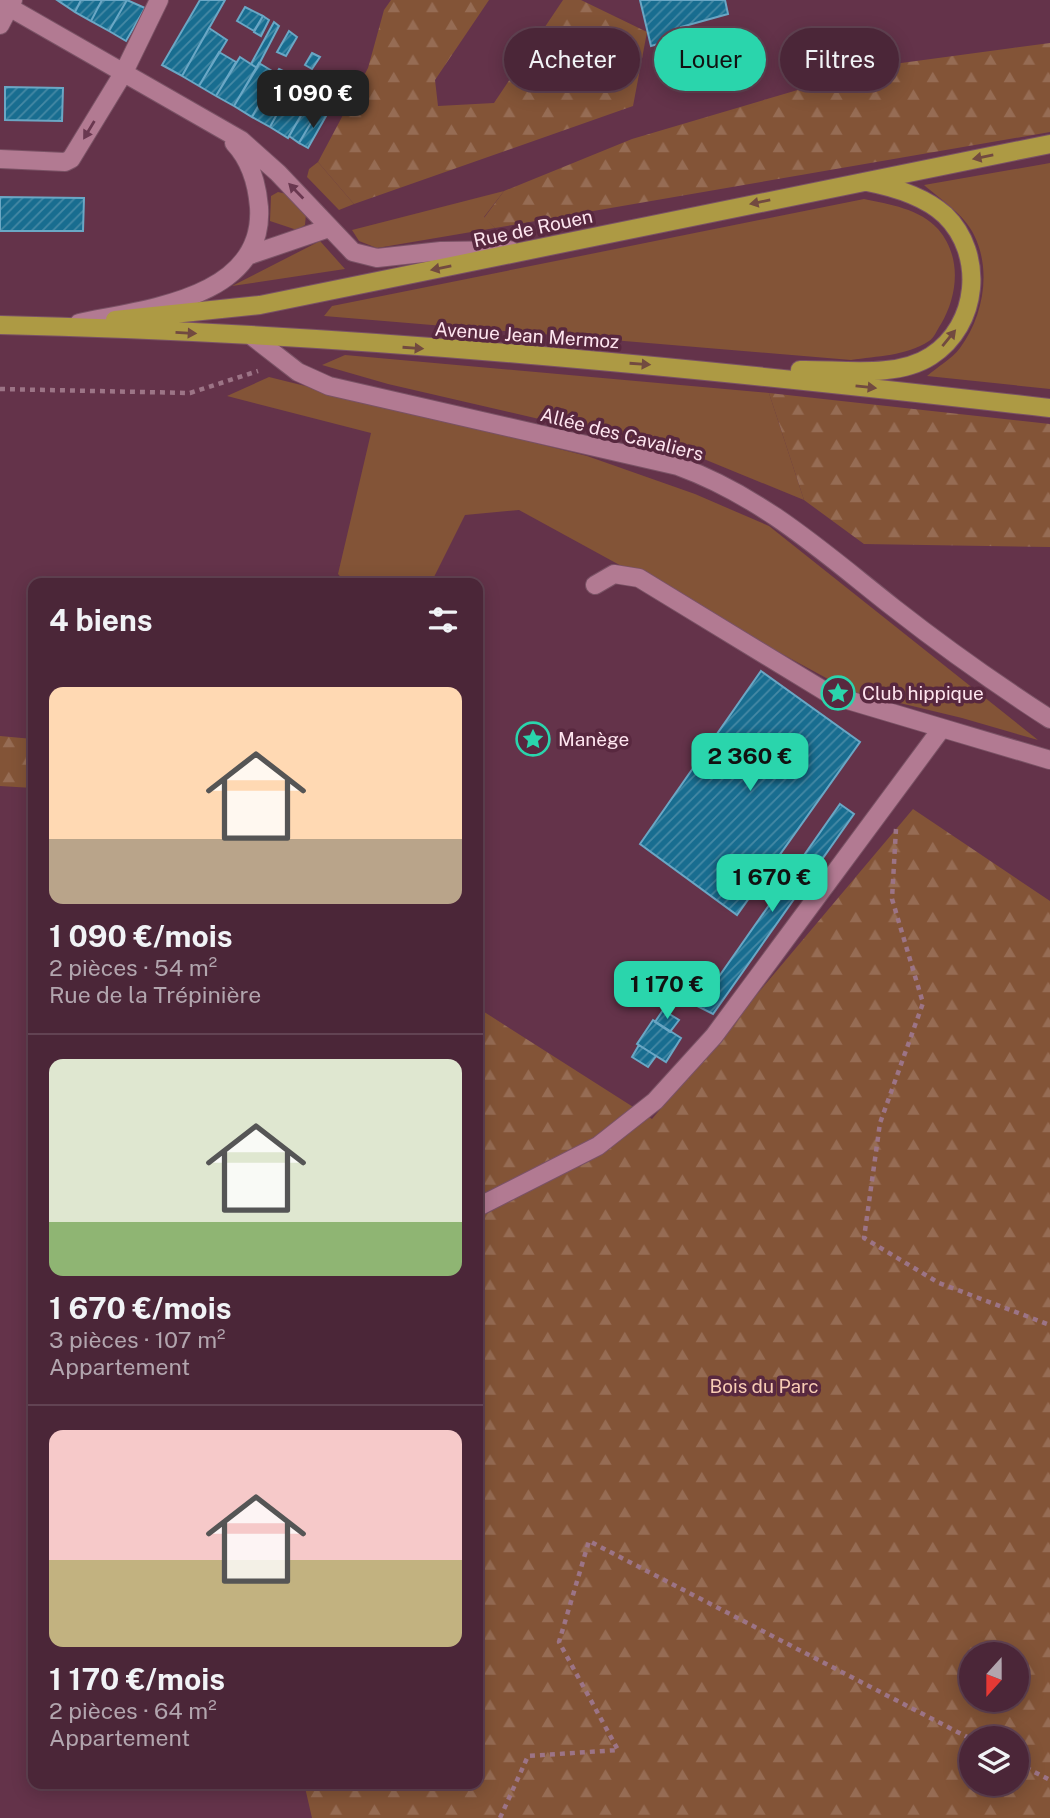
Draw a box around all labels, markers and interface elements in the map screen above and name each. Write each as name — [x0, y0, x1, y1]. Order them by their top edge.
chip: Acheter — [504, 28, 640, 91]
chip: Louer — [654, 28, 766, 91]
chip: Filtres — [780, 28, 899, 91]
pin: 1 090 € — [248, 71, 378, 130]
text: 1 090 € — [273, 79, 353, 106]
one-way arrow — [82, 121, 95, 140]
one-way arrow — [972, 152, 994, 163]
one-way arrow — [288, 183, 304, 200]
one-way arrow — [749, 197, 771, 208]
street label: Rue de Rouen — [471, 205, 595, 251]
one-way arrow — [430, 263, 452, 274]
street label: Avenue Jean Mermoz — [434, 318, 620, 352]
one-way arrow — [175, 328, 197, 339]
one-way arrow — [941, 330, 956, 347]
one-way arrow — [402, 343, 424, 354]
one-way arrow — [629, 359, 651, 370]
one-way arrow — [856, 382, 878, 393]
street label: Allée des Cavaliers — [538, 403, 706, 465]
icon: filters — [424, 601, 462, 639]
text: 4 biens — [49, 602, 152, 638]
place icon: Club hippique — [819, 674, 857, 712]
place label: Club hippique — [862, 682, 984, 704]
place icon: Manège — [514, 720, 552, 758]
place label: Manège — [558, 728, 629, 750]
icon: home — [193, 733, 319, 859]
pin: 2 360 € — [685, 734, 815, 793]
text: 2 360 € — [707, 742, 793, 769]
pin: 1 670 € — [707, 855, 837, 914]
text: 1 670 € — [732, 863, 812, 890]
text: 1 090 €/mois — [49, 918, 233, 954]
text: 2 pièces · 54 m² — [49, 954, 217, 981]
pin: 1 170 € — [602, 962, 732, 1021]
text: 1 170 € — [630, 970, 704, 997]
text: Rue de la Trépinière — [49, 981, 261, 1008]
icon: home — [193, 1105, 319, 1231]
text: 1 670 €/mois — [49, 1290, 231, 1326]
text: 3 pièces · 107 m² — [49, 1326, 226, 1353]
text: Appartement — [49, 1353, 190, 1380]
park label: Bois du Parc — [709, 1375, 819, 1397]
icon: home — [193, 1476, 319, 1602]
north arrow — [959, 1642, 1029, 1712]
map controls — [959, 1642, 1029, 1796]
text: 1 170 €/mois — [49, 1661, 225, 1697]
text: 2 pièces · 64 m² — [49, 1697, 217, 1724]
text: Appartement — [49, 1724, 190, 1751]
button: layers — [959, 1726, 1029, 1796]

